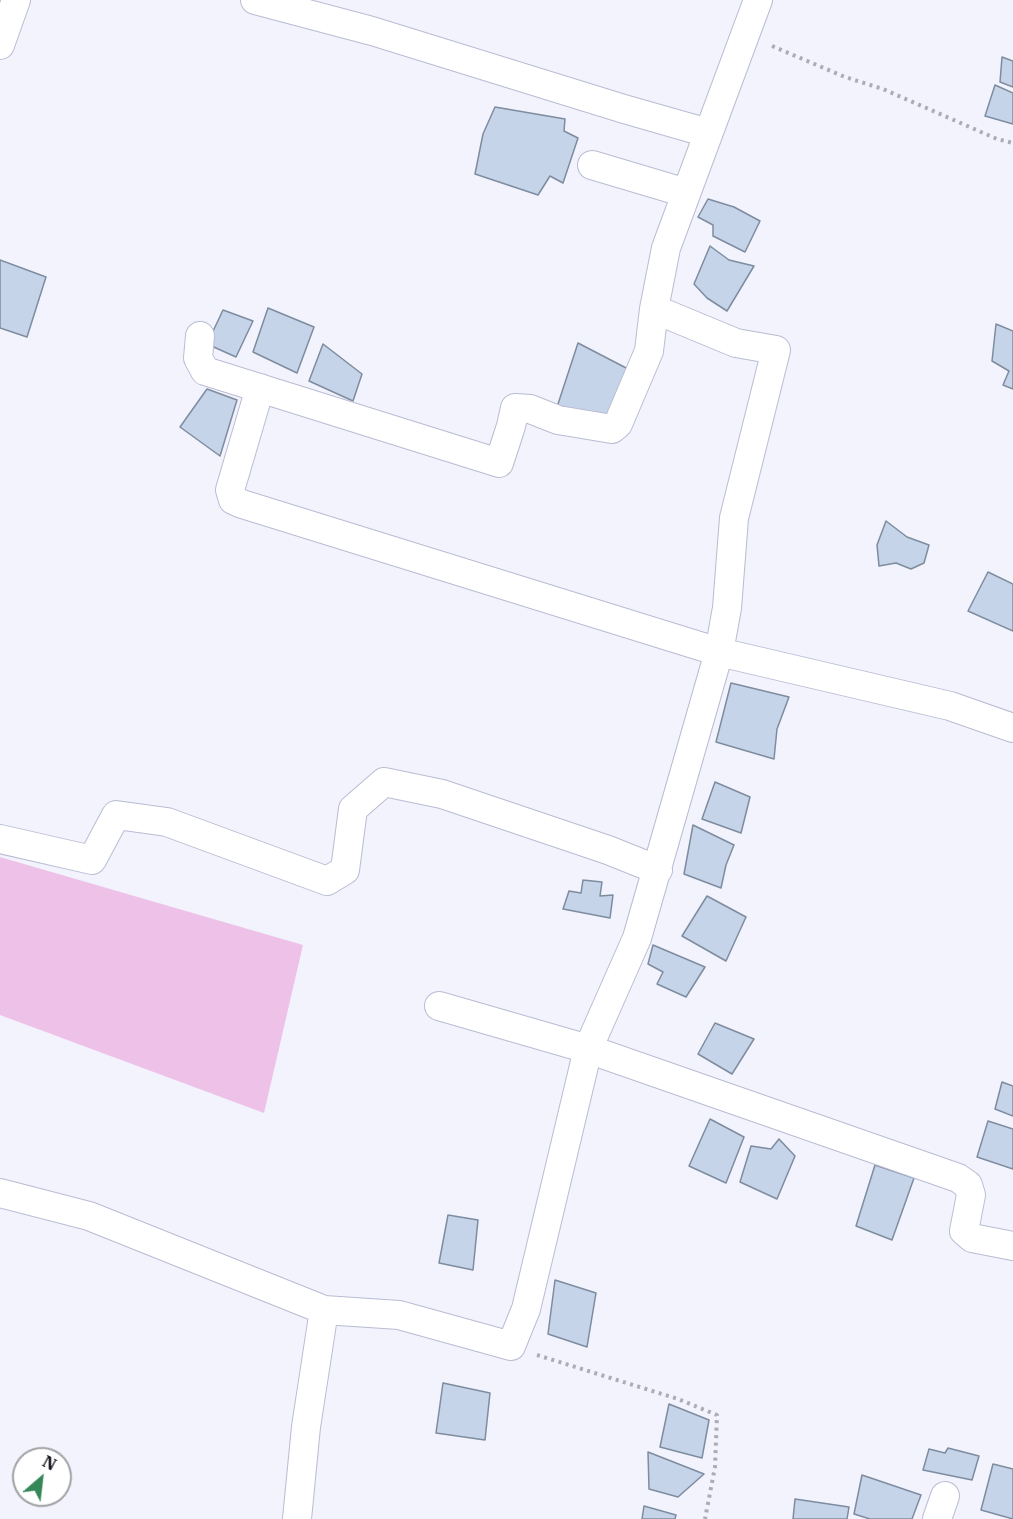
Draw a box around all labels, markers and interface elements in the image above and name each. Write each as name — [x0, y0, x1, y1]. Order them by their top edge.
north arrow — [12, 1447, 72, 1507]
text: N — [39, 1451, 60, 1475]

